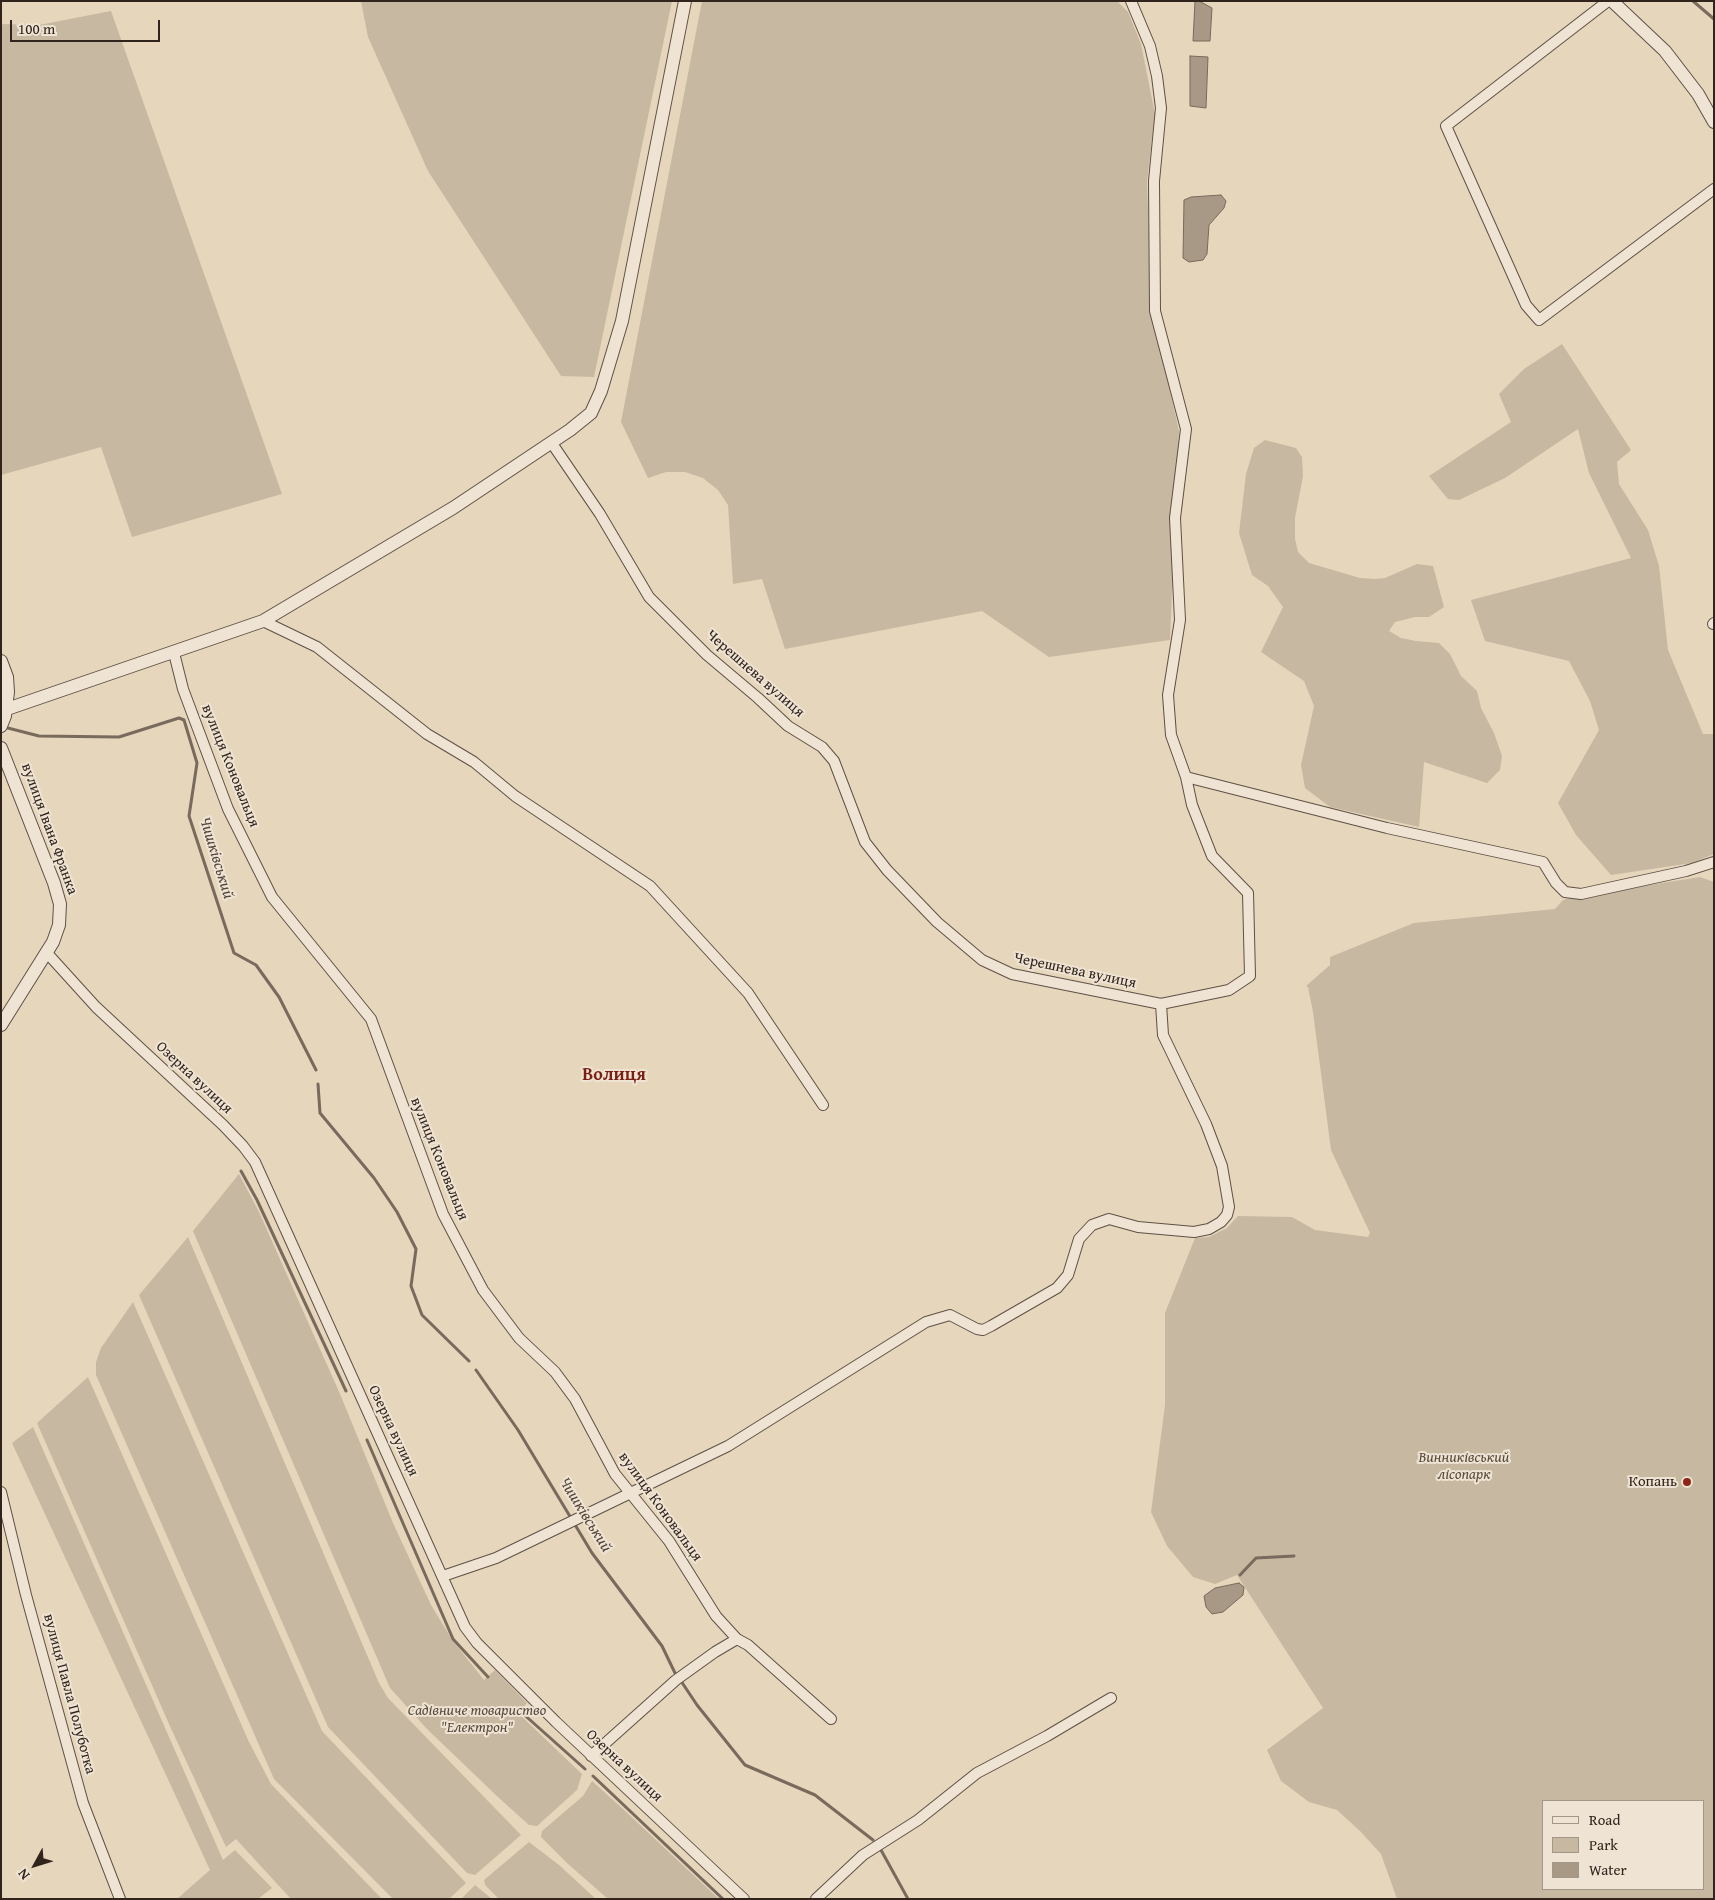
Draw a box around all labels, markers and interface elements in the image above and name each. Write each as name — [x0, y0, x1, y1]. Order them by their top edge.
scale bar — [12, 10, 162, 42]
text: 100 m — [18, 18, 55, 39]
street label: Черешнева вулиця — [702, 626, 808, 722]
street label: вулиця Коновальця — [197, 702, 263, 830]
street label: вулиця Івана Франка — [17, 761, 81, 897]
water label: Чишківський — [194, 815, 238, 901]
street label: Черешнева вулиця — [1012, 949, 1138, 993]
street label: Озерна вулиця — [152, 1038, 236, 1118]
district label: Волиця — [582, 1064, 646, 1086]
street label: вулиця Коновальця — [406, 1095, 472, 1223]
street label: Озерна вулиця — [364, 1383, 422, 1479]
street label: вулиця Коновальця — [614, 1449, 706, 1565]
park label: Винниківський лісопарк — [1419, 1449, 1509, 1484]
place label: Копань — [1629, 1473, 1677, 1491]
water label: Чишківський — [554, 1474, 616, 1556]
marker: Копань — [1681, 1476, 1693, 1488]
street label: вулиця Павла Полуботка — [39, 1612, 99, 1776]
park label: Садівниче товариство "Електрон" — [408, 1702, 546, 1737]
street label: Озерна вулиця — [582, 1726, 666, 1806]
legend — [1542, 1800, 1705, 1890]
text: Road — [1589, 1809, 1620, 1830]
text: Park — [1589, 1834, 1618, 1855]
north arrow — [10, 1840, 60, 1890]
text: Water — [1589, 1859, 1627, 1880]
text: N — [13, 1865, 34, 1884]

